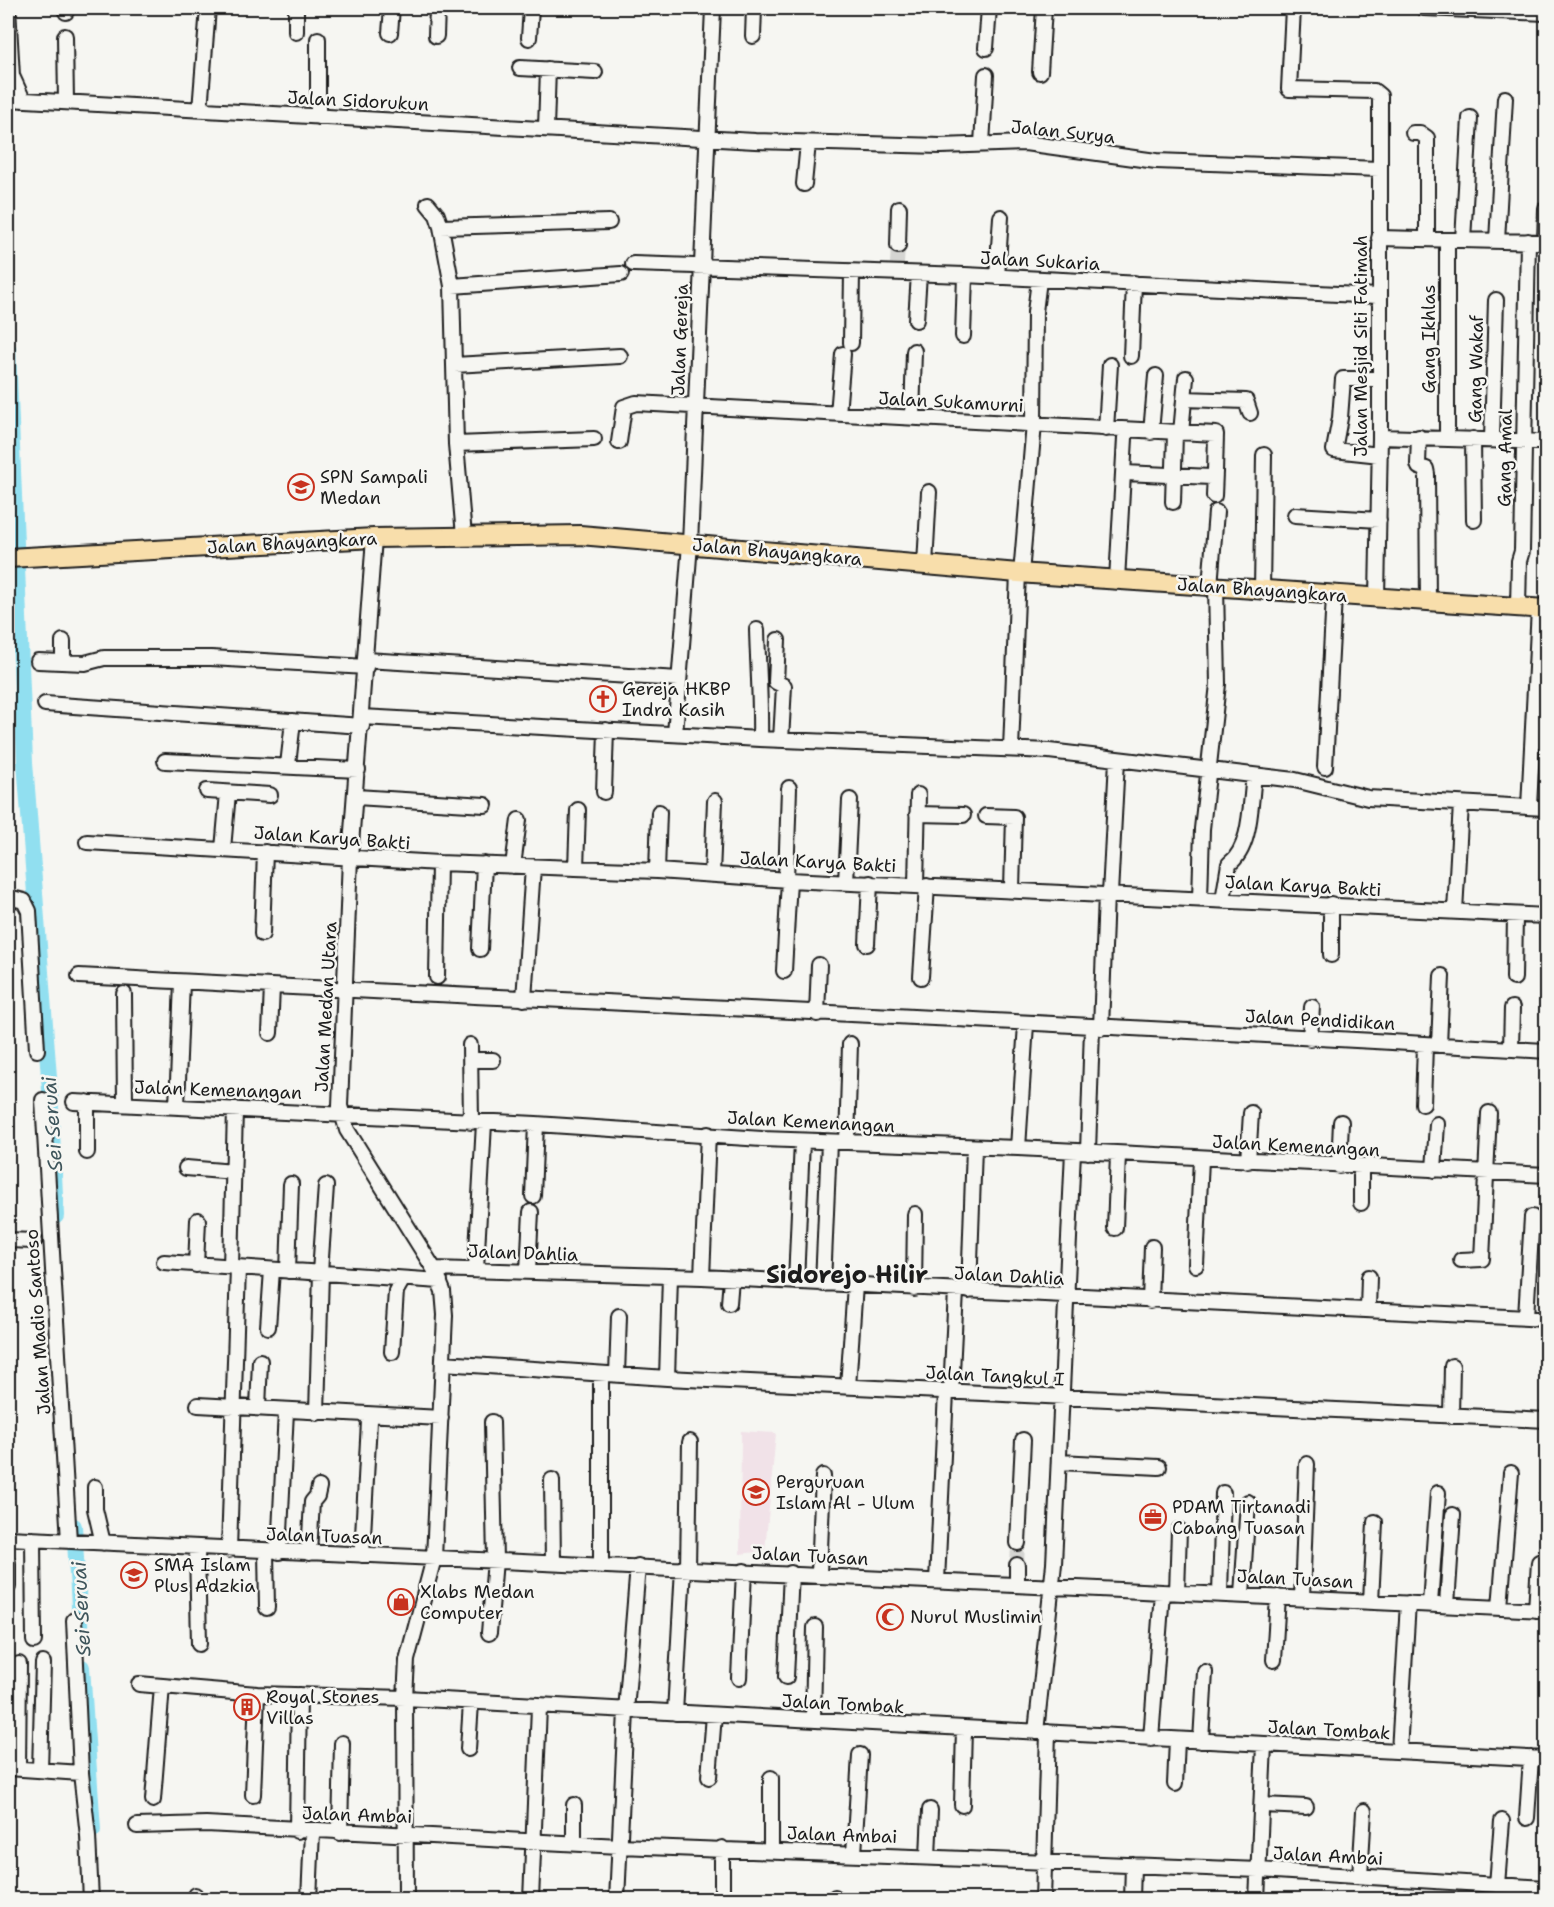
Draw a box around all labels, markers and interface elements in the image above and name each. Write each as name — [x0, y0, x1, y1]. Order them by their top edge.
street label: Jalan Sidorukun — [287, 85, 429, 117]
street label: Jalan Surya — [1010, 115, 1116, 149]
street label: Jalan Mesjid Siti Fatimah — [1349, 235, 1373, 457]
street label: Jalan Sukaria — [979, 246, 1101, 276]
street label: Jalan Gereja — [666, 283, 694, 397]
street label: Gang Ikhlas — [1417, 284, 1441, 394]
street label: Gang Wakaf — [1463, 314, 1489, 423]
street label: Jalan Sukamurni — [878, 386, 1024, 418]
street label: Gang Amal — [1492, 408, 1518, 507]
place label: SPN Sampali Medan — [320, 465, 428, 510]
school or university icon: SPN Sampali Medan — [286, 472, 316, 502]
street label: Jalan Bhayangkara — [206, 527, 378, 559]
street label: Jalan Bhayangkara — [691, 533, 863, 571]
street label: Jalan Bhayangkara — [1176, 572, 1348, 608]
place label: Gereja HKBP Indra Kasih — [622, 677, 731, 722]
church icon: Gereja HKBP Indra Kasih — [588, 684, 618, 714]
street label: Jalan Karya Bakti — [253, 821, 411, 855]
street label: Jalan Karya Bakti — [739, 846, 897, 878]
street label: Jalan Karya Bakti — [1224, 870, 1382, 902]
street label: Jalan Medan Utara — [310, 921, 342, 1093]
street label: Jalan Pendidikan — [1244, 1004, 1396, 1036]
water label: Sei Seruai — [36, 1075, 68, 1172]
street label: Jalan Kemenangan — [134, 1075, 302, 1105]
street label: Jalan Kemenangan — [726, 1106, 896, 1138]
street label: Jalan Kemenangan — [1211, 1130, 1381, 1162]
street label: Jalan Madio Santoso — [20, 1228, 56, 1416]
street label: Jalan Dahlia — [467, 1239, 579, 1267]
district label: Sidorejo Hilir — [766, 1259, 928, 1291]
street label: Jalan Dahlia — [953, 1261, 1065, 1291]
street label: Jalan Tangkul I — [925, 1360, 1065, 1392]
place label: Perguruan Islam Al - Ulum — [776, 1470, 915, 1515]
school or university icon: Perguruan Islam Al - Ulum — [741, 1477, 771, 1507]
place label: PDAM Tirtanadi Cabang Tuasan — [1172, 1495, 1311, 1540]
office icon: PDAM Tirtanadi Cabang Tuasan — [1138, 1502, 1168, 1532]
street label: Jalan Tuasan — [265, 1522, 383, 1550]
street label: Jalan Tuasan — [751, 1541, 869, 1571]
place label: SMA Islam Plus Adzkia — [154, 1553, 255, 1598]
school or university icon: SMA Islam Plus Adzkia — [119, 1560, 149, 1590]
water label: Sei Seruai — [66, 1561, 96, 1657]
street label: Jalan Tuasan — [1236, 1564, 1354, 1594]
place label: Xlabs Medan Computer — [420, 1580, 535, 1625]
shop icon: Xlabs Medan Computer — [386, 1587, 416, 1617]
mosque icon: Nurul Muslimin — [875, 1602, 905, 1632]
place label: Nurul Muslimin — [910, 1605, 1041, 1629]
place label: Royal Stones Villas — [266, 1685, 380, 1730]
street label: Jalan Tombak — [781, 1689, 905, 1719]
building icon: Royal Stones Villas — [232, 1692, 262, 1722]
street label: Jalan Tombak — [1267, 1715, 1391, 1745]
street label: Jalan Ambai — [301, 1801, 413, 1829]
street label: Jalan Ambai — [786, 1821, 898, 1849]
street label: Jalan Ambai — [1272, 1841, 1384, 1871]

